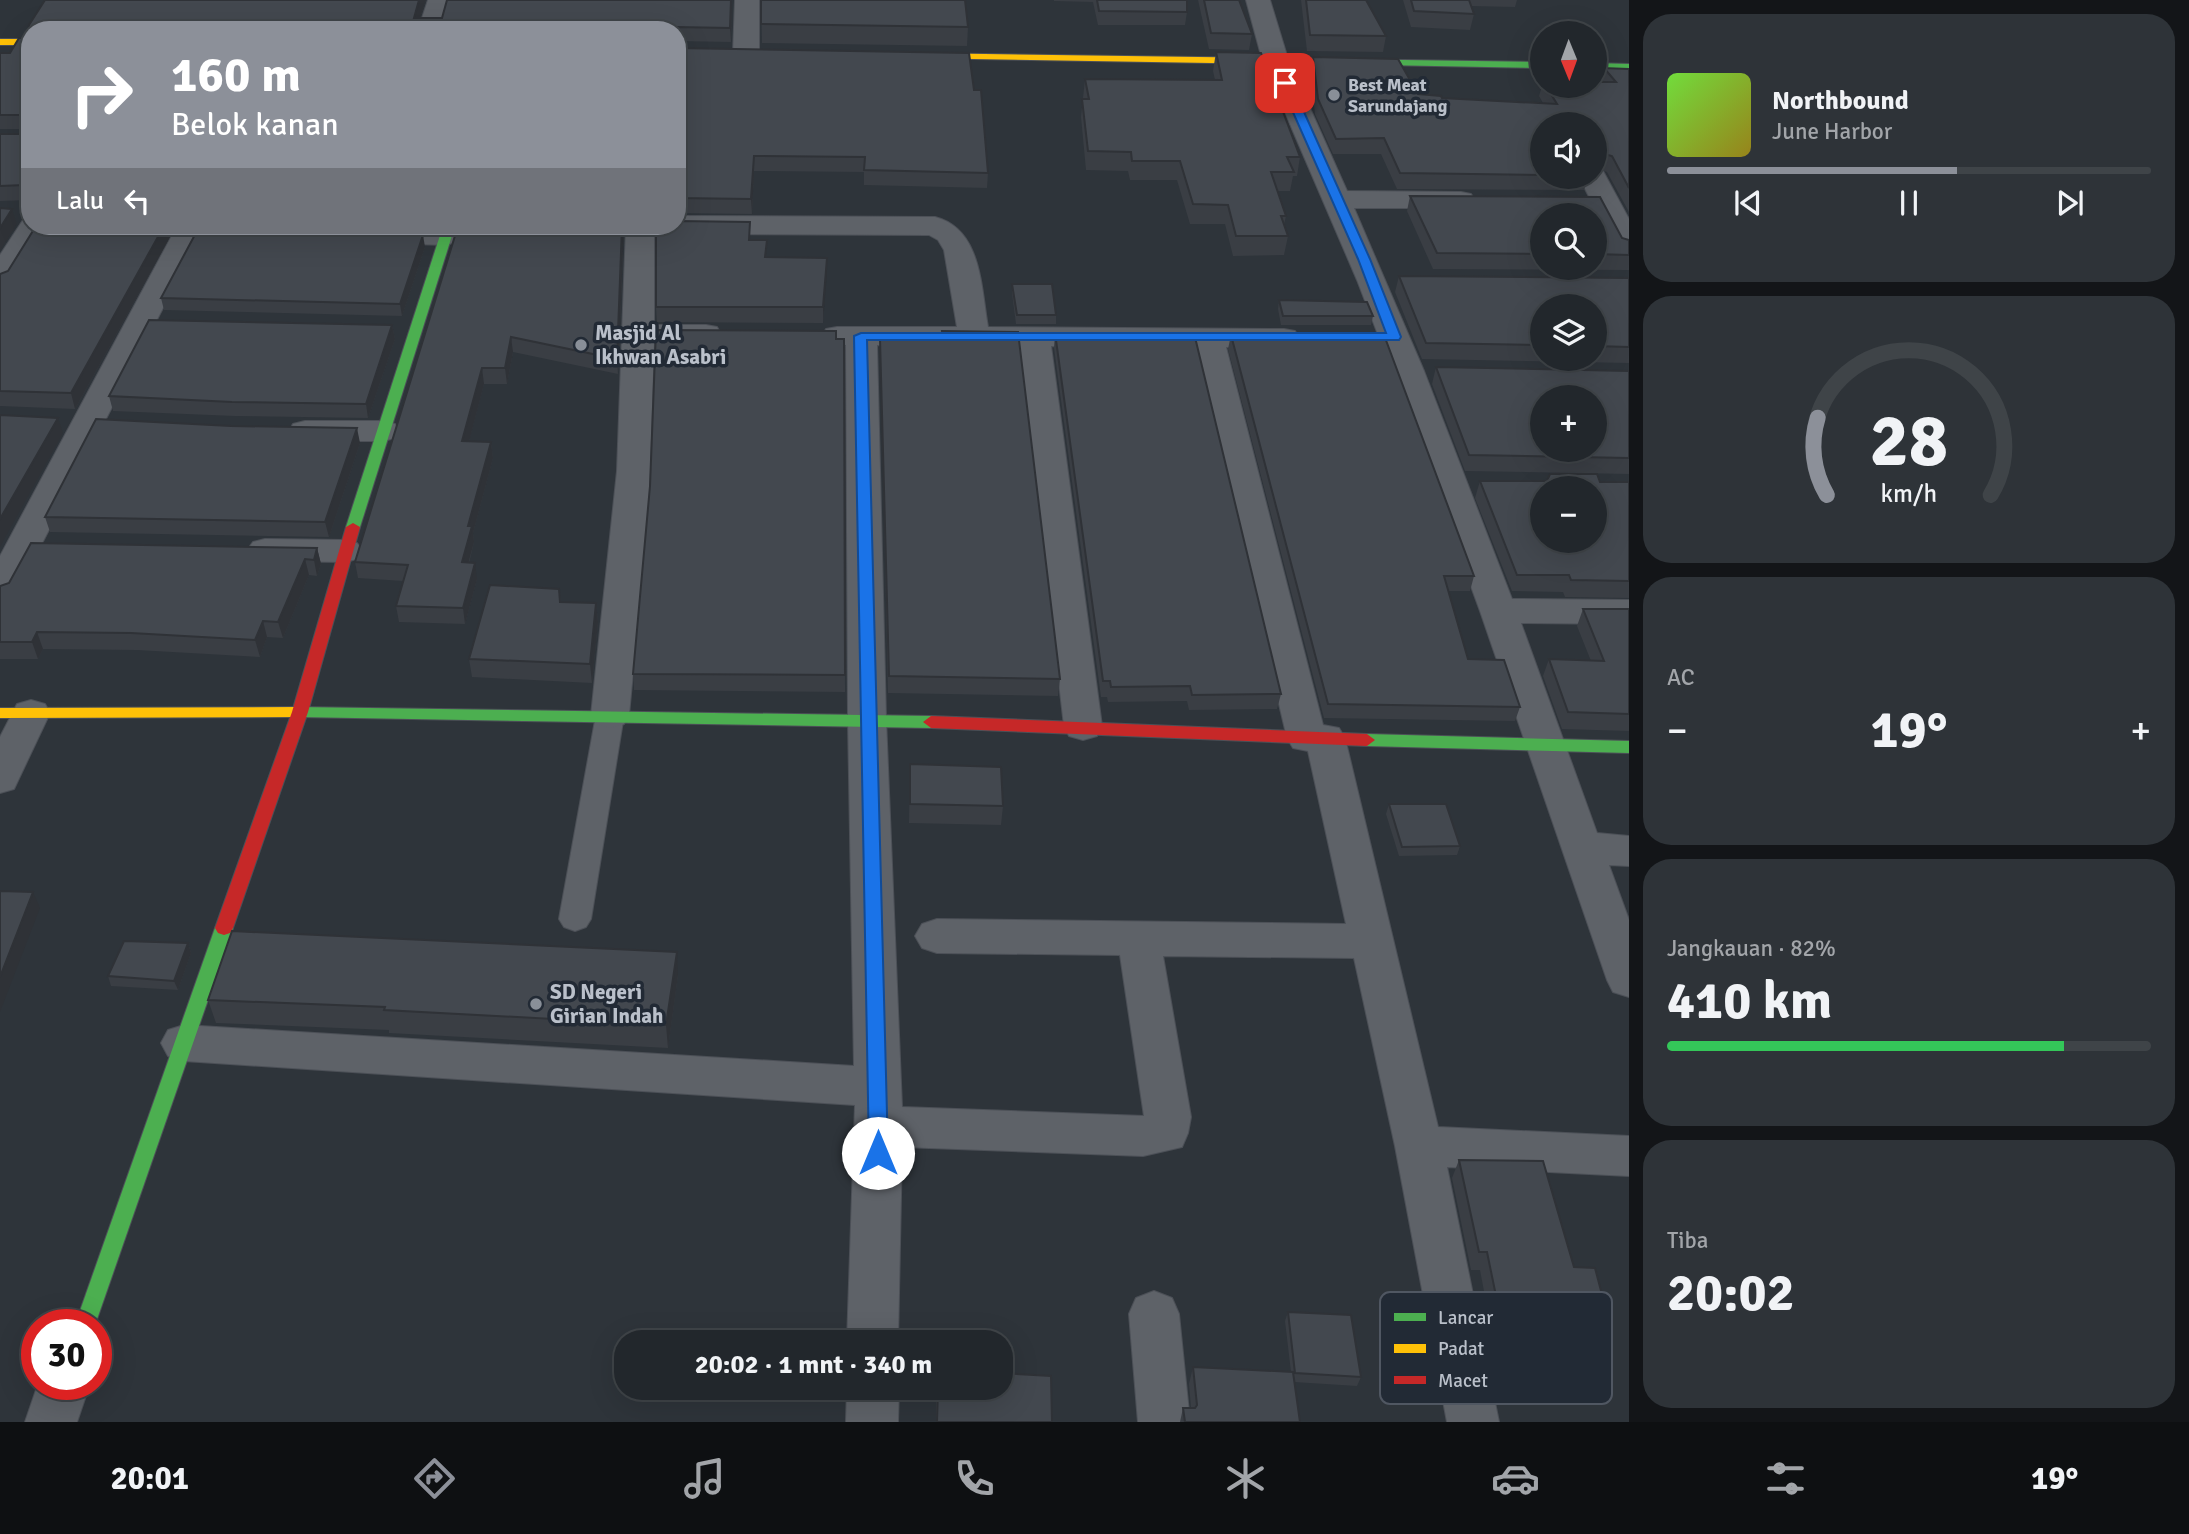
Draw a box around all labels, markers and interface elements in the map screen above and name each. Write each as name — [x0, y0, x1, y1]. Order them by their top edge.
north arrow — [1530, 21, 1606, 98]
map controls — [1530, 21, 1607, 553]
text: 160 m — [171, 45, 301, 105]
icon: right — [56, 49, 147, 140]
pin — [1255, 53, 1315, 113]
icon: arrive — [1266, 64, 1304, 102]
place label: Best Meat Sarundajang — [1348, 74, 1448, 117]
text: Northbound — [1772, 85, 1909, 117]
marker: Best Meat Sarundajang — [1326, 87, 1342, 103]
text: Belok kanan — [171, 105, 339, 144]
button: sound — [1530, 112, 1607, 189]
text: June Harbor — [1772, 117, 1892, 146]
icon: left — [118, 182, 156, 220]
icon: previous — [1729, 184, 1767, 222]
icon: pause — [1890, 184, 1928, 222]
icon: next — [2051, 184, 2089, 222]
text: Lalu — [56, 185, 104, 217]
button: search — [1530, 203, 1607, 280]
button: layers — [1530, 294, 1607, 371]
place label: Masjid Al Ikhwan Asabri — [595, 320, 726, 370]
marker: Masjid Al Ikhwan Asabri — [573, 337, 589, 353]
button: + — [1530, 385, 1607, 462]
text: 28 — [1870, 398, 1948, 487]
button: − — [1530, 476, 1607, 553]
text: km/h — [1881, 478, 1937, 509]
text: AC — [1667, 663, 1695, 692]
text: 19° — [1871, 698, 1947, 762]
text: − — [1667, 707, 1688, 754]
text: + — [2130, 707, 2151, 754]
text: Jangkauan · 82% — [1667, 934, 1836, 963]
text: 410 km — [1667, 969, 1832, 1033]
place label: SD Negeri Girian Indah — [550, 979, 663, 1029]
marker: SD Negeri Girian Indah — [528, 996, 544, 1012]
position arrow — [841, 1116, 915, 1190]
text: Tiba — [1667, 1226, 1708, 1255]
text: 20:02 — [1667, 1261, 1795, 1325]
legend — [1380, 1292, 1612, 1404]
text: Lancar — [1438, 1306, 1493, 1330]
speed limit sign: 30 — [21, 1309, 112, 1400]
text: Padat — [1438, 1337, 1484, 1361]
text: 20:02 · 1 mnt · 340 m — [695, 1349, 932, 1381]
text: Macet — [1438, 1369, 1488, 1393]
icon: directions — [410, 1454, 459, 1503]
icon: music — [680, 1454, 729, 1503]
icon: phone — [950, 1454, 999, 1503]
icon: climate — [1221, 1454, 1270, 1503]
icon: car — [1491, 1454, 1540, 1503]
icon: filters — [1761, 1454, 1810, 1503]
text: 20:01 — [111, 1459, 189, 1498]
text: 19° — [2031, 1459, 2078, 1498]

